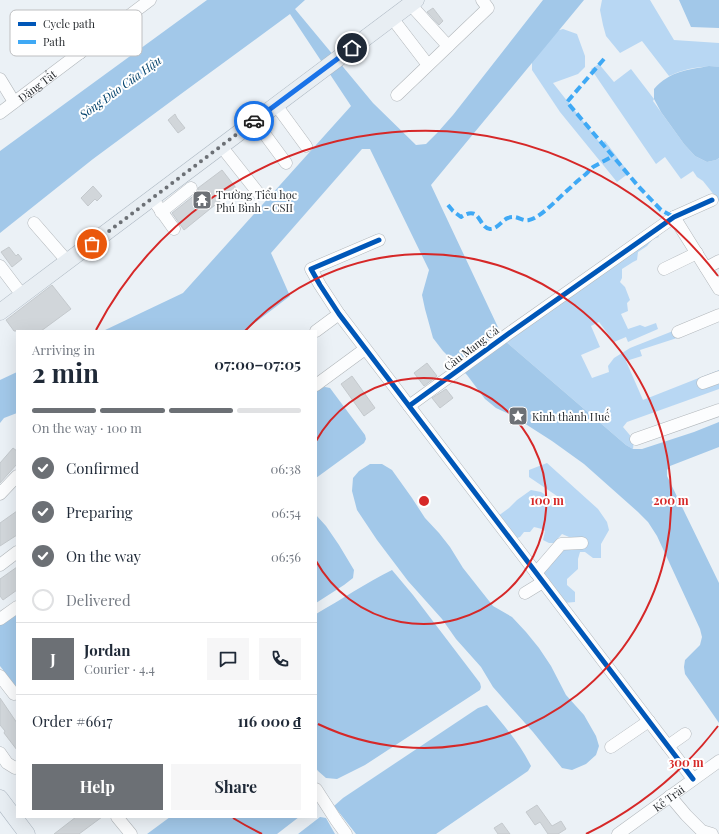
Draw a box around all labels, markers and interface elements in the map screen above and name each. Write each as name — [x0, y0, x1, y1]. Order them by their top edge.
legend — [10, 10, 142, 56]
text: Cycle path — [43, 16, 95, 31]
pin — [335, 31, 369, 65]
text: Path — [43, 34, 66, 49]
icon: home — [341, 37, 363, 59]
water label: Sông Đào Cửa Hậu — [75, 52, 164, 123]
street label: Đặng Tất — [15, 66, 59, 105]
courier — [234, 101, 274, 141]
icon: car — [243, 110, 265, 132]
place label: Trường Tiểu học Phú Bình - CSII — [216, 187, 297, 215]
temple icon: Trường Tiểu học Phú Bình - CSII — [191, 189, 213, 211]
pin — [75, 227, 109, 261]
icon: bag — [81, 233, 103, 255]
street label: Cầu Mang Cá — [440, 322, 502, 374]
text: Arriving in — [32, 341, 95, 358]
text: 07:00–07:05 — [214, 354, 301, 374]
text: 2 min — [32, 355, 99, 390]
place icon: Kinh thành Huế — [507, 405, 529, 427]
place label: Kinh thành Huế — [532, 408, 610, 424]
text: On the way · 100 m — [32, 419, 142, 436]
icon: check — [32, 457, 54, 479]
text: Confirmed — [66, 458, 139, 478]
text: 06:38 — [270, 460, 301, 477]
text: 100 m — [530, 492, 564, 508]
text: 200 m — [653, 492, 689, 508]
centre of rings — [417, 494, 431, 508]
icon: check — [32, 501, 54, 523]
text: Preparing — [66, 502, 133, 522]
text: 06:54 — [271, 504, 301, 521]
icon: check — [32, 545, 54, 567]
text: On the way — [66, 546, 141, 566]
text: 06:56 — [271, 548, 301, 565]
text: Delivered — [66, 590, 131, 610]
button: chat — [207, 638, 249, 680]
button: phone — [259, 638, 301, 680]
text: Jordan — [84, 640, 130, 660]
text: J — [50, 649, 56, 669]
text: Courier · 4.4 — [84, 660, 155, 677]
text: Order #6617 — [32, 711, 113, 731]
text: 116 000 ₫ — [237, 711, 301, 731]
text: 300 m — [669, 754, 704, 770]
button: Help — [32, 764, 163, 810]
button: Share — [171, 764, 301, 810]
street label: Kẻ Trài — [649, 781, 687, 814]

